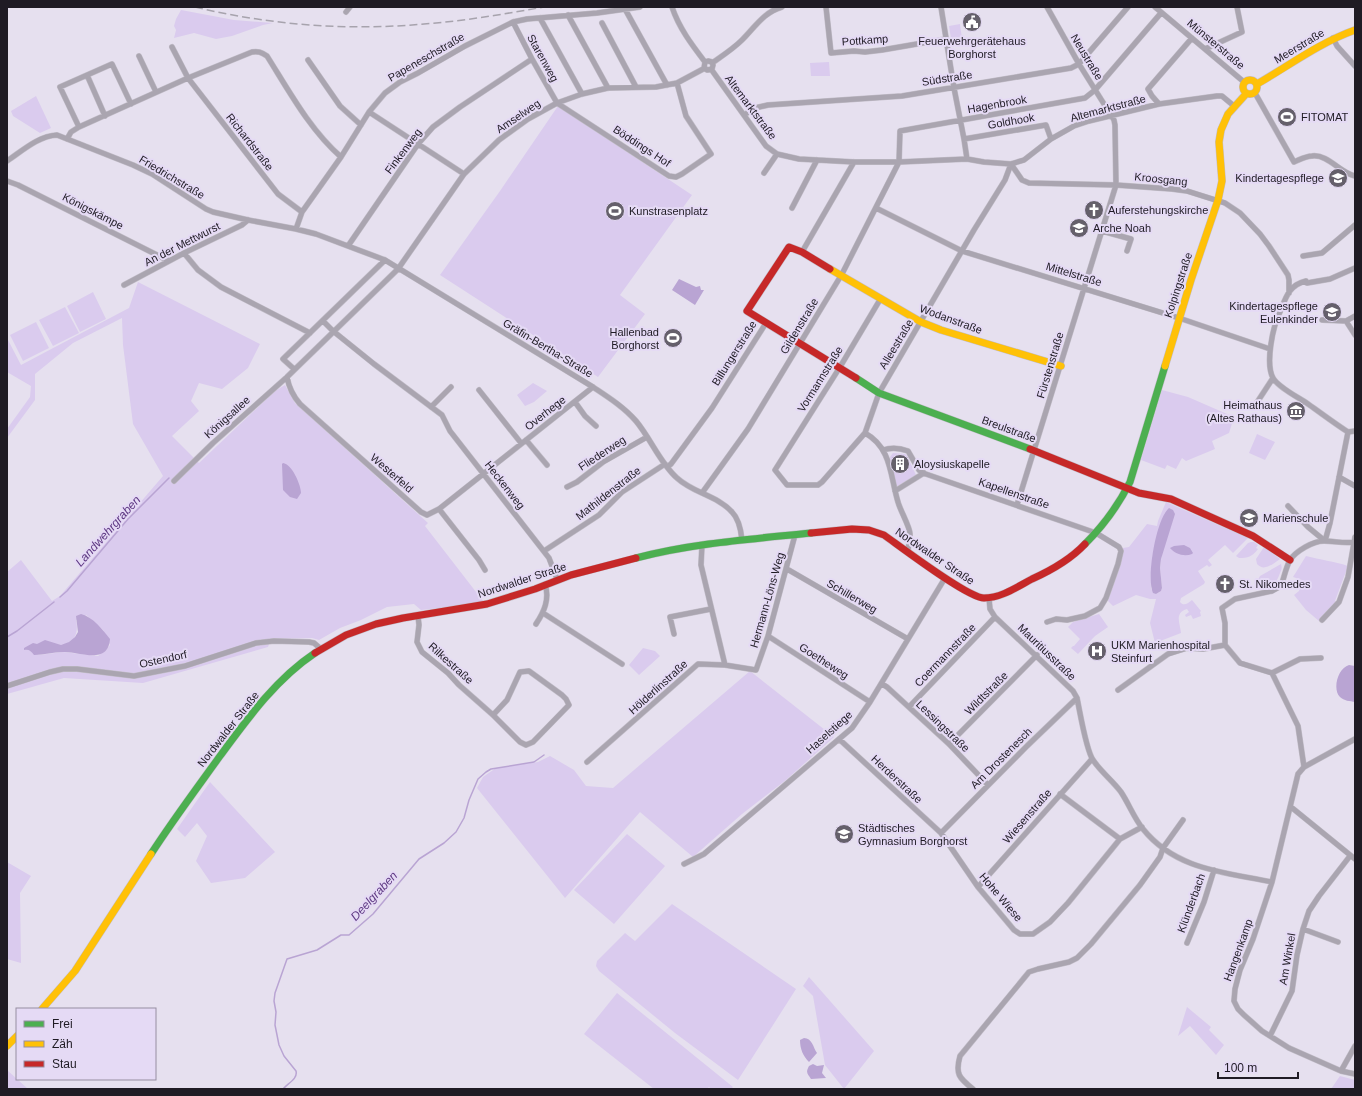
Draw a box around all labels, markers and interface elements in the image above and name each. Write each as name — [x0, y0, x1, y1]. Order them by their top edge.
public building icon: Feuerwehrgerätehaus Borghorst — [961, 11, 983, 33]
street label: Münsterstraße — [1185, 17, 1247, 71]
street label: Meerstraße — [1272, 26, 1326, 66]
street label: Papeneschstraße — [386, 30, 466, 84]
street label: Starenweg — [525, 32, 561, 84]
street label: Pottkamp — [841, 32, 889, 48]
street label: Neustraße — [1069, 32, 1105, 82]
place label: Feuerwehrgerätehaus Borghorst — [918, 35, 1026, 60]
street label: Südstraße — [921, 68, 973, 88]
street label: Altemarktstraße — [723, 72, 779, 142]
street label: Altemarktstraße — [1069, 92, 1147, 124]
street label: Hagenbrook — [966, 93, 1028, 115]
street label: Amselweg — [494, 97, 542, 135]
sports icon: FITOMAT — [1276, 106, 1298, 128]
street label: Richardstraße — [224, 111, 276, 173]
street label: Goldhook — [987, 111, 1036, 131]
place label: FITOMAT — [1301, 111, 1349, 123]
street label: Böddings Hof — [611, 123, 674, 170]
street label: Finkenweg — [382, 126, 424, 176]
street label: Friedrichstraße — [137, 153, 207, 201]
school or university icon: Kindertagespflege — [1327, 167, 1349, 189]
street label: Kroosgang — [1134, 170, 1188, 188]
place label: Kindertagespflege — [1235, 172, 1324, 184]
street label: Königskämpe — [61, 191, 125, 231]
church icon: Auferstehungskirche — [1083, 199, 1105, 221]
sports icon: Kunstrasenplatz — [604, 200, 626, 222]
place label: Auferstehungskirche — [1108, 204, 1208, 216]
place label: Kunstrasenplatz — [629, 205, 708, 217]
school or university icon: Arche Noah — [1068, 217, 1090, 239]
street label: An der Mettwurst — [142, 220, 222, 268]
place label: Arche Noah — [1093, 222, 1151, 234]
street label: Kolpingstraße — [1162, 251, 1194, 319]
street label: Mittelstraße — [1045, 260, 1103, 288]
street label: Gildenstraße — [778, 296, 820, 356]
place label: Kindertagespflege Eulenkinder — [1229, 300, 1318, 325]
school or university icon: Kindertagespflege Eulenkinder — [1321, 301, 1343, 323]
street label: Wodanstraße — [918, 302, 984, 336]
street label: Gräfin-Bertha-Straße — [501, 316, 595, 380]
street label: Alleestraße — [877, 317, 915, 371]
street label: Billungerstraße — [709, 318, 759, 388]
place label: Hallenbad Borghorst — [609, 326, 659, 351]
sports icon: Hallenbad Borghorst — [662, 327, 684, 349]
street label: Fürstenstraße — [1034, 331, 1066, 399]
street label: Vormannstraße — [795, 344, 845, 414]
street label: Overhege — [522, 393, 568, 433]
street label: Königsallee — [202, 394, 252, 440]
place label: Heimathaus (Altes Rathaus) — [1206, 399, 1282, 424]
museum icon: Heimathaus (Altes Rathaus) — [1285, 400, 1307, 422]
street label: Breulstraße — [980, 414, 1038, 444]
street label: Fliederweg — [576, 433, 628, 473]
street label: Westerfeld — [368, 451, 416, 495]
building icon: Aloysiuskapelle — [889, 453, 911, 475]
place label: Aloysiuskapelle — [914, 458, 990, 470]
street label: Heckenweg — [483, 459, 527, 511]
street label: Mathildenstraße — [573, 464, 643, 522]
street label: Kapellenstraße — [977, 475, 1051, 511]
water label: Landwehrgraben — [73, 493, 144, 569]
school or university icon: Marienschule — [1238, 507, 1260, 529]
place label: Marienschule — [1263, 512, 1328, 524]
street label: Nordwalder Straße — [893, 525, 977, 587]
street label: Hermann-Löns-Weg — [748, 551, 786, 649]
street label: Nordwalder Straße — [476, 560, 568, 600]
church icon: St. Nikomedes — [1214, 573, 1236, 595]
street label: Schillerweg — [825, 577, 879, 615]
place label: St. Nikomedes — [1239, 578, 1311, 590]
street label: Coermannstraße — [912, 621, 978, 689]
street label: Mauritiusstraße — [1016, 621, 1078, 683]
place label: UKM Marienhospital Steinfurt — [1111, 639, 1210, 664]
street label: Rilkestraße — [426, 640, 476, 686]
hospital icon: UKM Marienhospital Steinfurt — [1086, 640, 1108, 662]
street label: Goetheweg — [797, 641, 851, 681]
street label: Ostendorf — [138, 648, 189, 670]
street label: Hölderlinstraße — [626, 658, 690, 716]
street label: Wildtstraße — [962, 669, 1010, 717]
street label: Nordwalder Straße — [195, 689, 261, 769]
street label: Lessingstraße — [914, 698, 972, 754]
street label: Haselstiege — [804, 708, 854, 756]
street label: Am Drostenesch — [968, 725, 1034, 791]
street label: Herderstraße — [869, 753, 925, 805]
street label: Wiesenstraße — [1000, 786, 1054, 846]
place label: Städtisches Gymnasium Borghorst — [858, 822, 967, 847]
school or university icon: Städtisches Gymnasium Borghorst — [833, 823, 855, 845]
water label: Deelgraben — [348, 868, 400, 923]
street label: Hohe Wiese — [977, 870, 1025, 924]
street label: Klünderbach — [1175, 872, 1207, 934]
street label: Hangenkamp — [1221, 917, 1255, 983]
street label: Am Winkel — [1277, 932, 1297, 986]
legend — [16, 1008, 156, 1080]
text: Frei — [52, 1017, 73, 1031]
text: Zäh — [52, 1037, 73, 1051]
scale bar — [1218, 1054, 1298, 1080]
text: Stau — [52, 1057, 77, 1071]
text: 100 m — [1224, 1061, 1257, 1075]

